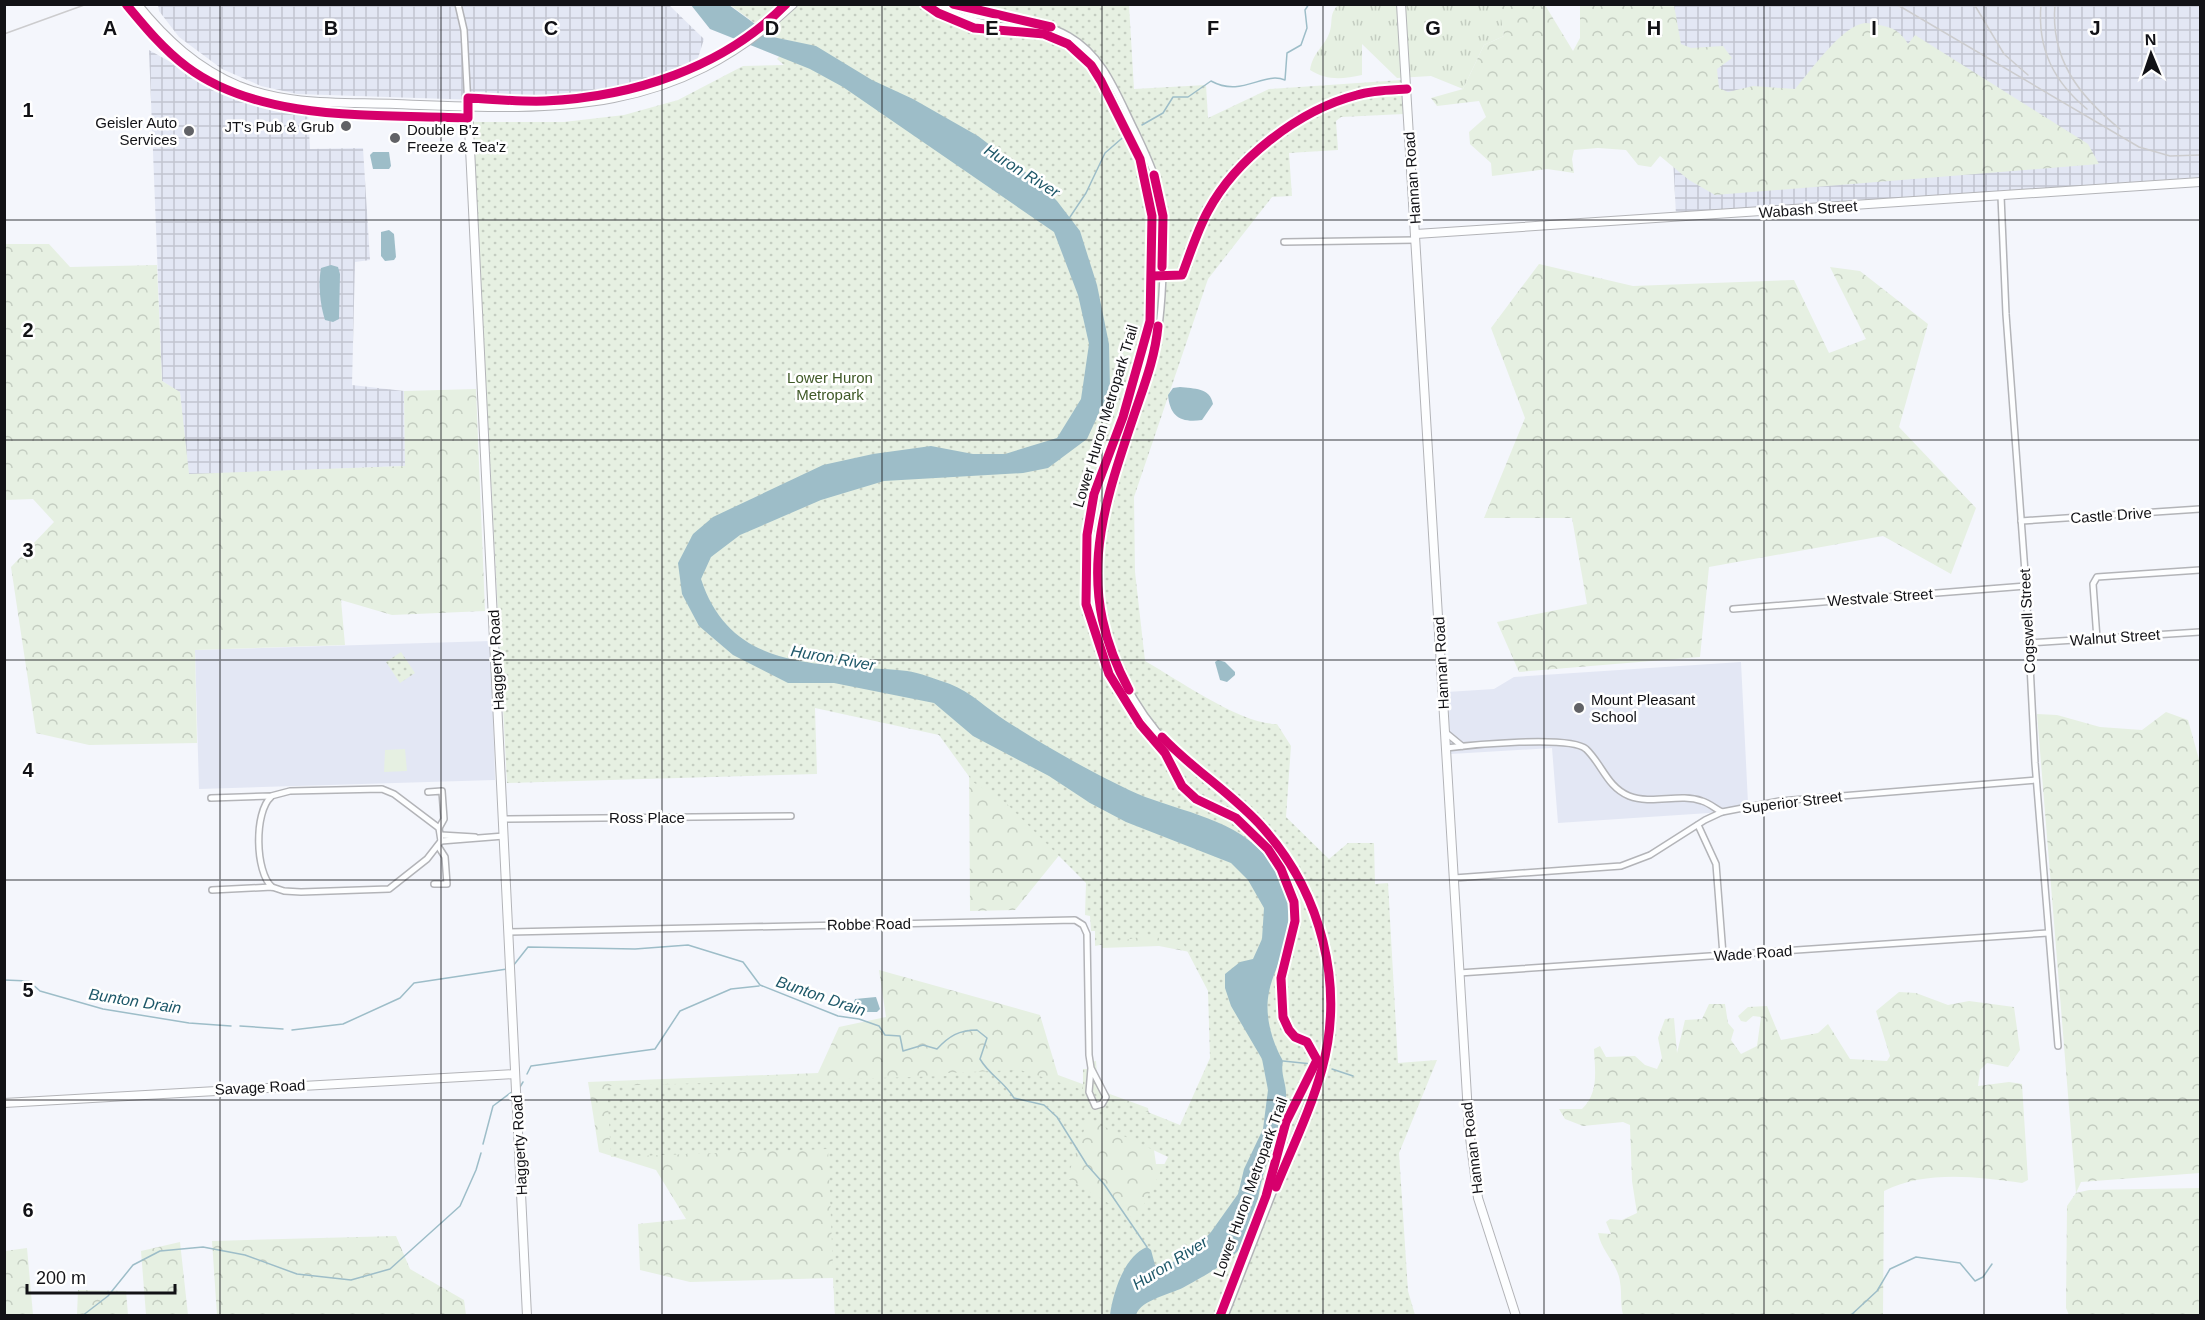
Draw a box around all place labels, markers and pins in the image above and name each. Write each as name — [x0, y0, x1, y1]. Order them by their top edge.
place label: Geisler Auto Services — [95, 114, 177, 148]
place label: JT's Pub & Grub — [224, 118, 334, 135]
marker: JT's Pub & Grub — [339, 119, 353, 133]
place label: Double B'z Freeze & Tea'z — [407, 121, 506, 155]
marker: Geisler Auto Services — [182, 124, 196, 138]
marker: Double B'z Freeze & Tea'z — [388, 131, 402, 145]
place label: Mount Pleasant School — [1591, 691, 1696, 725]
marker: Mount Pleasant School — [1572, 701, 1586, 715]

